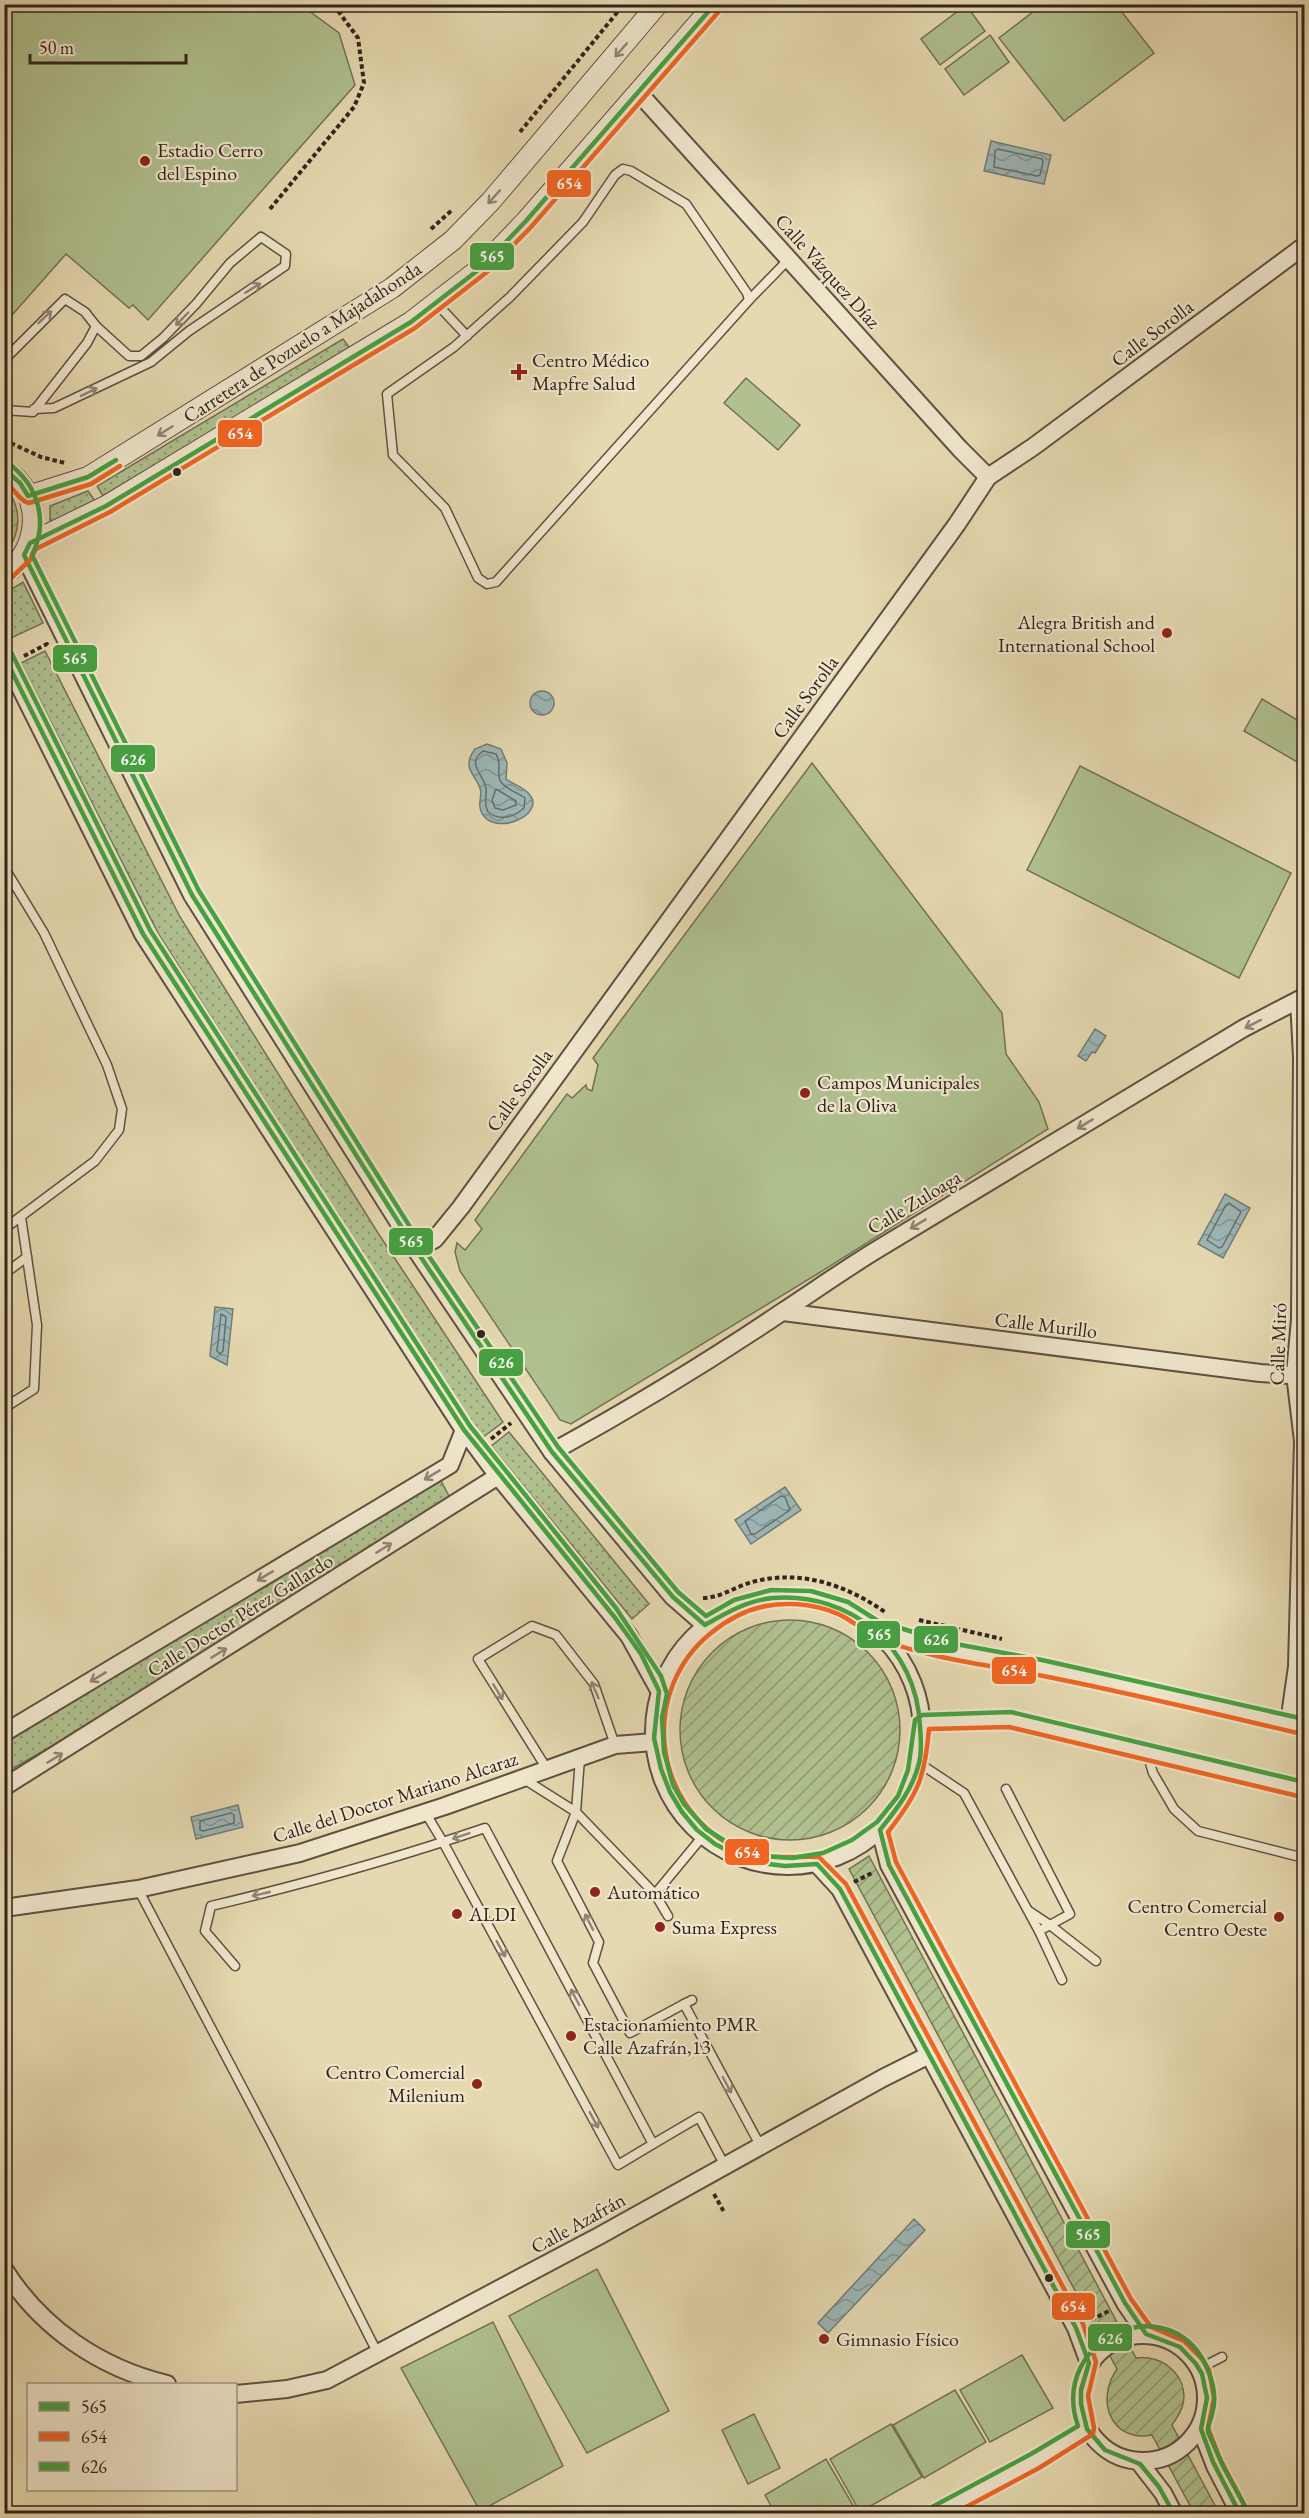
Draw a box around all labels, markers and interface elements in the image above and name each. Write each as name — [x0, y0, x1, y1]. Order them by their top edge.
scale bar — [30, 27, 186, 65]
text: 50 m — [39, 36, 74, 59]
one-way arrow — [614, 42, 628, 57]
place label: Estadio Cerro del Espino — [157, 137, 263, 186]
marker: Estadio Cerro del Espino — [138, 154, 152, 168]
line badge: 654 — [546, 169, 592, 198]
text: 654 — [556, 173, 582, 194]
one-way arrow — [487, 190, 501, 205]
street label: Calle Vázquez Díaz — [770, 208, 887, 334]
line badge: 565 — [469, 242, 515, 271]
text: 565 — [479, 246, 505, 267]
street label: Carretera de Pozuelo a Majadahonda — [178, 255, 426, 429]
one-way arrow — [244, 282, 261, 294]
street label: Calle Sorolla — [1106, 294, 1198, 372]
one-way arrow — [37, 311, 52, 325]
one-way arrow — [174, 311, 189, 326]
place label: Centro Médico Mapfre Salud — [532, 347, 649, 396]
marker: Centro Médico Mapfre Salud — [510, 363, 528, 381]
one-way arrow — [80, 386, 98, 398]
line badge: 654 — [217, 419, 263, 448]
text: 654 — [227, 423, 253, 444]
one-way arrow — [157, 425, 174, 437]
unlabelled marker — [171, 466, 183, 478]
place label: Alegra British and International School — [998, 609, 1156, 658]
marker: Alegra British and International School — [1160, 626, 1174, 640]
line badge: 565 — [52, 644, 98, 673]
text: 565 — [62, 648, 88, 669]
street label: Calle Sorolla — [766, 650, 844, 744]
line badge: 626 — [110, 744, 156, 773]
text: 626 — [120, 749, 146, 770]
one-way arrow — [1244, 1019, 1262, 1030]
street label: Calle Sorolla — [480, 1043, 558, 1137]
place label: Campos Municipales de la Oliva — [817, 1069, 980, 1118]
marker: Campos Municipales de la Oliva — [798, 1086, 812, 1100]
one-way arrow — [1077, 1118, 1094, 1130]
street label: Calle Zuloaga — [862, 1164, 966, 1240]
one-way arrow — [910, 1219, 927, 1231]
line badge: 565 — [388, 1227, 434, 1256]
text: 565 — [398, 1231, 424, 1252]
street label: Calle Miró — [1264, 1302, 1292, 1386]
street label: Calle Murillo — [993, 1306, 1099, 1344]
unlabelled marker — [475, 1328, 487, 1340]
line badge: 626 — [478, 1348, 524, 1377]
text: 626 — [488, 1352, 514, 1373]
one-way arrow — [424, 1470, 441, 1482]
one-way arrow — [375, 1542, 392, 1554]
street label: Calle Doctor Pérez Gallardo — [142, 1547, 338, 1683]
one-way arrow — [257, 1571, 274, 1583]
line badge: 565 — [856, 1620, 901, 1649]
text: 565 — [866, 1624, 892, 1645]
line badge: 626 — [913, 1625, 959, 1654]
text: 626 — [923, 1629, 949, 1650]
one-way arrow — [210, 1647, 227, 1659]
line badge: 654 — [991, 1656, 1037, 1685]
text: 654 — [1001, 1660, 1027, 1681]
one-way arrow — [90, 1671, 107, 1683]
one-way arrow — [589, 1681, 600, 1699]
one-way arrow — [493, 1683, 505, 1700]
street label: Calle del Doctor Mariano Alcaraz — [269, 1745, 521, 1849]
one-way arrow — [46, 1751, 63, 1763]
one-way arrow — [452, 1832, 471, 1843]
line badge: 654 — [724, 1838, 770, 1866]
text: 654 — [734, 1842, 760, 1863]
place label: Automático — [606, 1879, 700, 1905]
marker: Automático — [588, 1885, 602, 1899]
one-way arrow — [252, 1889, 271, 1901]
place label: Centro Comercial Centro Oeste — [1128, 1893, 1267, 1942]
place label: ALDI — [468, 1901, 517, 1927]
marker: ALDI — [450, 1907, 464, 1921]
marker: Centro Comercial Centro Oeste — [1272, 1910, 1286, 1924]
one-way arrow — [582, 1914, 594, 1932]
place label: Suma Express — [672, 1914, 777, 1940]
marker: Suma Express — [653, 1920, 667, 1934]
one-way arrow — [495, 1940, 507, 1957]
one-way arrow — [569, 1989, 581, 2006]
place label: Estacionamiento PMR Calle Azafrán,13 — [583, 2011, 760, 2060]
marker: Estacionamiento PMR Calle Azafrán,13 — [564, 2029, 578, 2043]
place label: Centro Comercial Milenium — [326, 2059, 465, 2108]
one-way arrow — [721, 2076, 733, 2093]
marker: Centro Comercial Milenium — [470, 2077, 484, 2091]
one-way arrow — [589, 2111, 600, 2129]
street label: Calle Azafrán — [526, 2186, 630, 2260]
line badge: 565 — [1065, 2220, 1111, 2249]
text: 565 — [1075, 2224, 1101, 2245]
unlabelled marker — [1043, 2272, 1055, 2284]
line badge: 654 — [1051, 2292, 1096, 2321]
text: 654 — [1060, 2296, 1086, 2317]
line badge: 626 — [1087, 2323, 1133, 2352]
place label: Gimnasio Físico — [836, 2326, 959, 2352]
text: 626 — [1097, 2328, 1123, 2349]
marker: Gimnasio Físico — [817, 2332, 831, 2346]
legend — [27, 2383, 237, 2491]
text: 565 — [81, 2395, 107, 2418]
text: 654 — [81, 2425, 107, 2448]
text: 626 — [81, 2455, 107, 2478]

